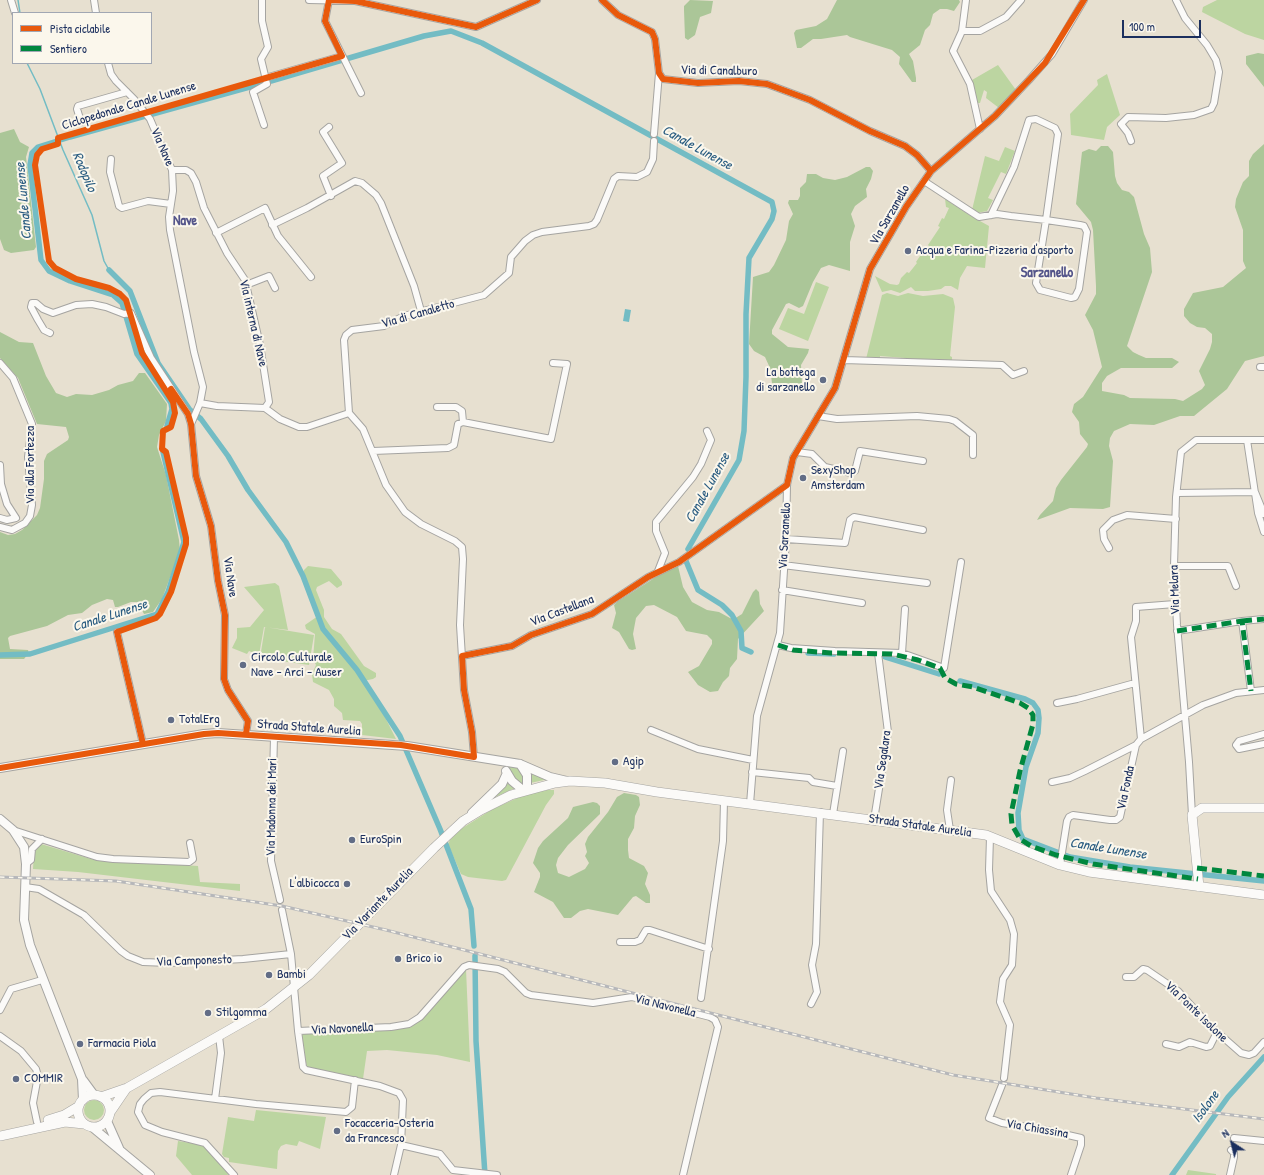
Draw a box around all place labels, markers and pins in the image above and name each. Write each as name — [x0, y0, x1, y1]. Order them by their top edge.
place label: Acqua e Farina-Pizzeria d'asporto — [916, 243, 1073, 259]
marker: Acqua e Farina-Pizzeria d'asporto — [903, 246, 913, 256]
place label: La bottega di sarzanello — [756, 365, 815, 396]
marker: La bottega di sarzanello — [818, 375, 828, 385]
place label: SexyShop Amsterdam — [811, 463, 865, 494]
marker: SexyShop Amsterdam — [798, 473, 808, 483]
place label: Circolo Culturale Nave - Arci - Auser — [251, 650, 342, 681]
marker: Circolo Culturale Nave - Arci - Auser — [238, 660, 248, 670]
place label: TotalErg — [179, 712, 220, 728]
marker: TotalErg — [166, 715, 176, 725]
place label: Agip — [623, 754, 644, 770]
marker: Agip — [610, 757, 620, 767]
place label: EuroSpin — [360, 832, 402, 848]
marker: EuroSpin — [347, 835, 357, 845]
place label: L'albicocca — [290, 876, 339, 892]
marker: L'albicocca — [342, 879, 352, 889]
place label: Brico io — [406, 951, 442, 967]
marker: Brico io — [393, 954, 403, 964]
place label: Bambi — [277, 967, 306, 983]
marker: Bambi — [264, 970, 274, 980]
place label: Stilgomma — [216, 1005, 267, 1021]
marker: Stilgomma — [203, 1008, 213, 1018]
place label: Farmacia Piola — [88, 1036, 156, 1052]
marker: Farmacia Piola — [75, 1039, 85, 1049]
place label: COMMIR — [24, 1071, 63, 1087]
marker: COMMIR — [11, 1074, 21, 1084]
place label: Focacceria-Osteria da Francesco — [345, 1116, 434, 1147]
marker: Focacceria-Osteria da Francesco — [332, 1126, 342, 1136]

